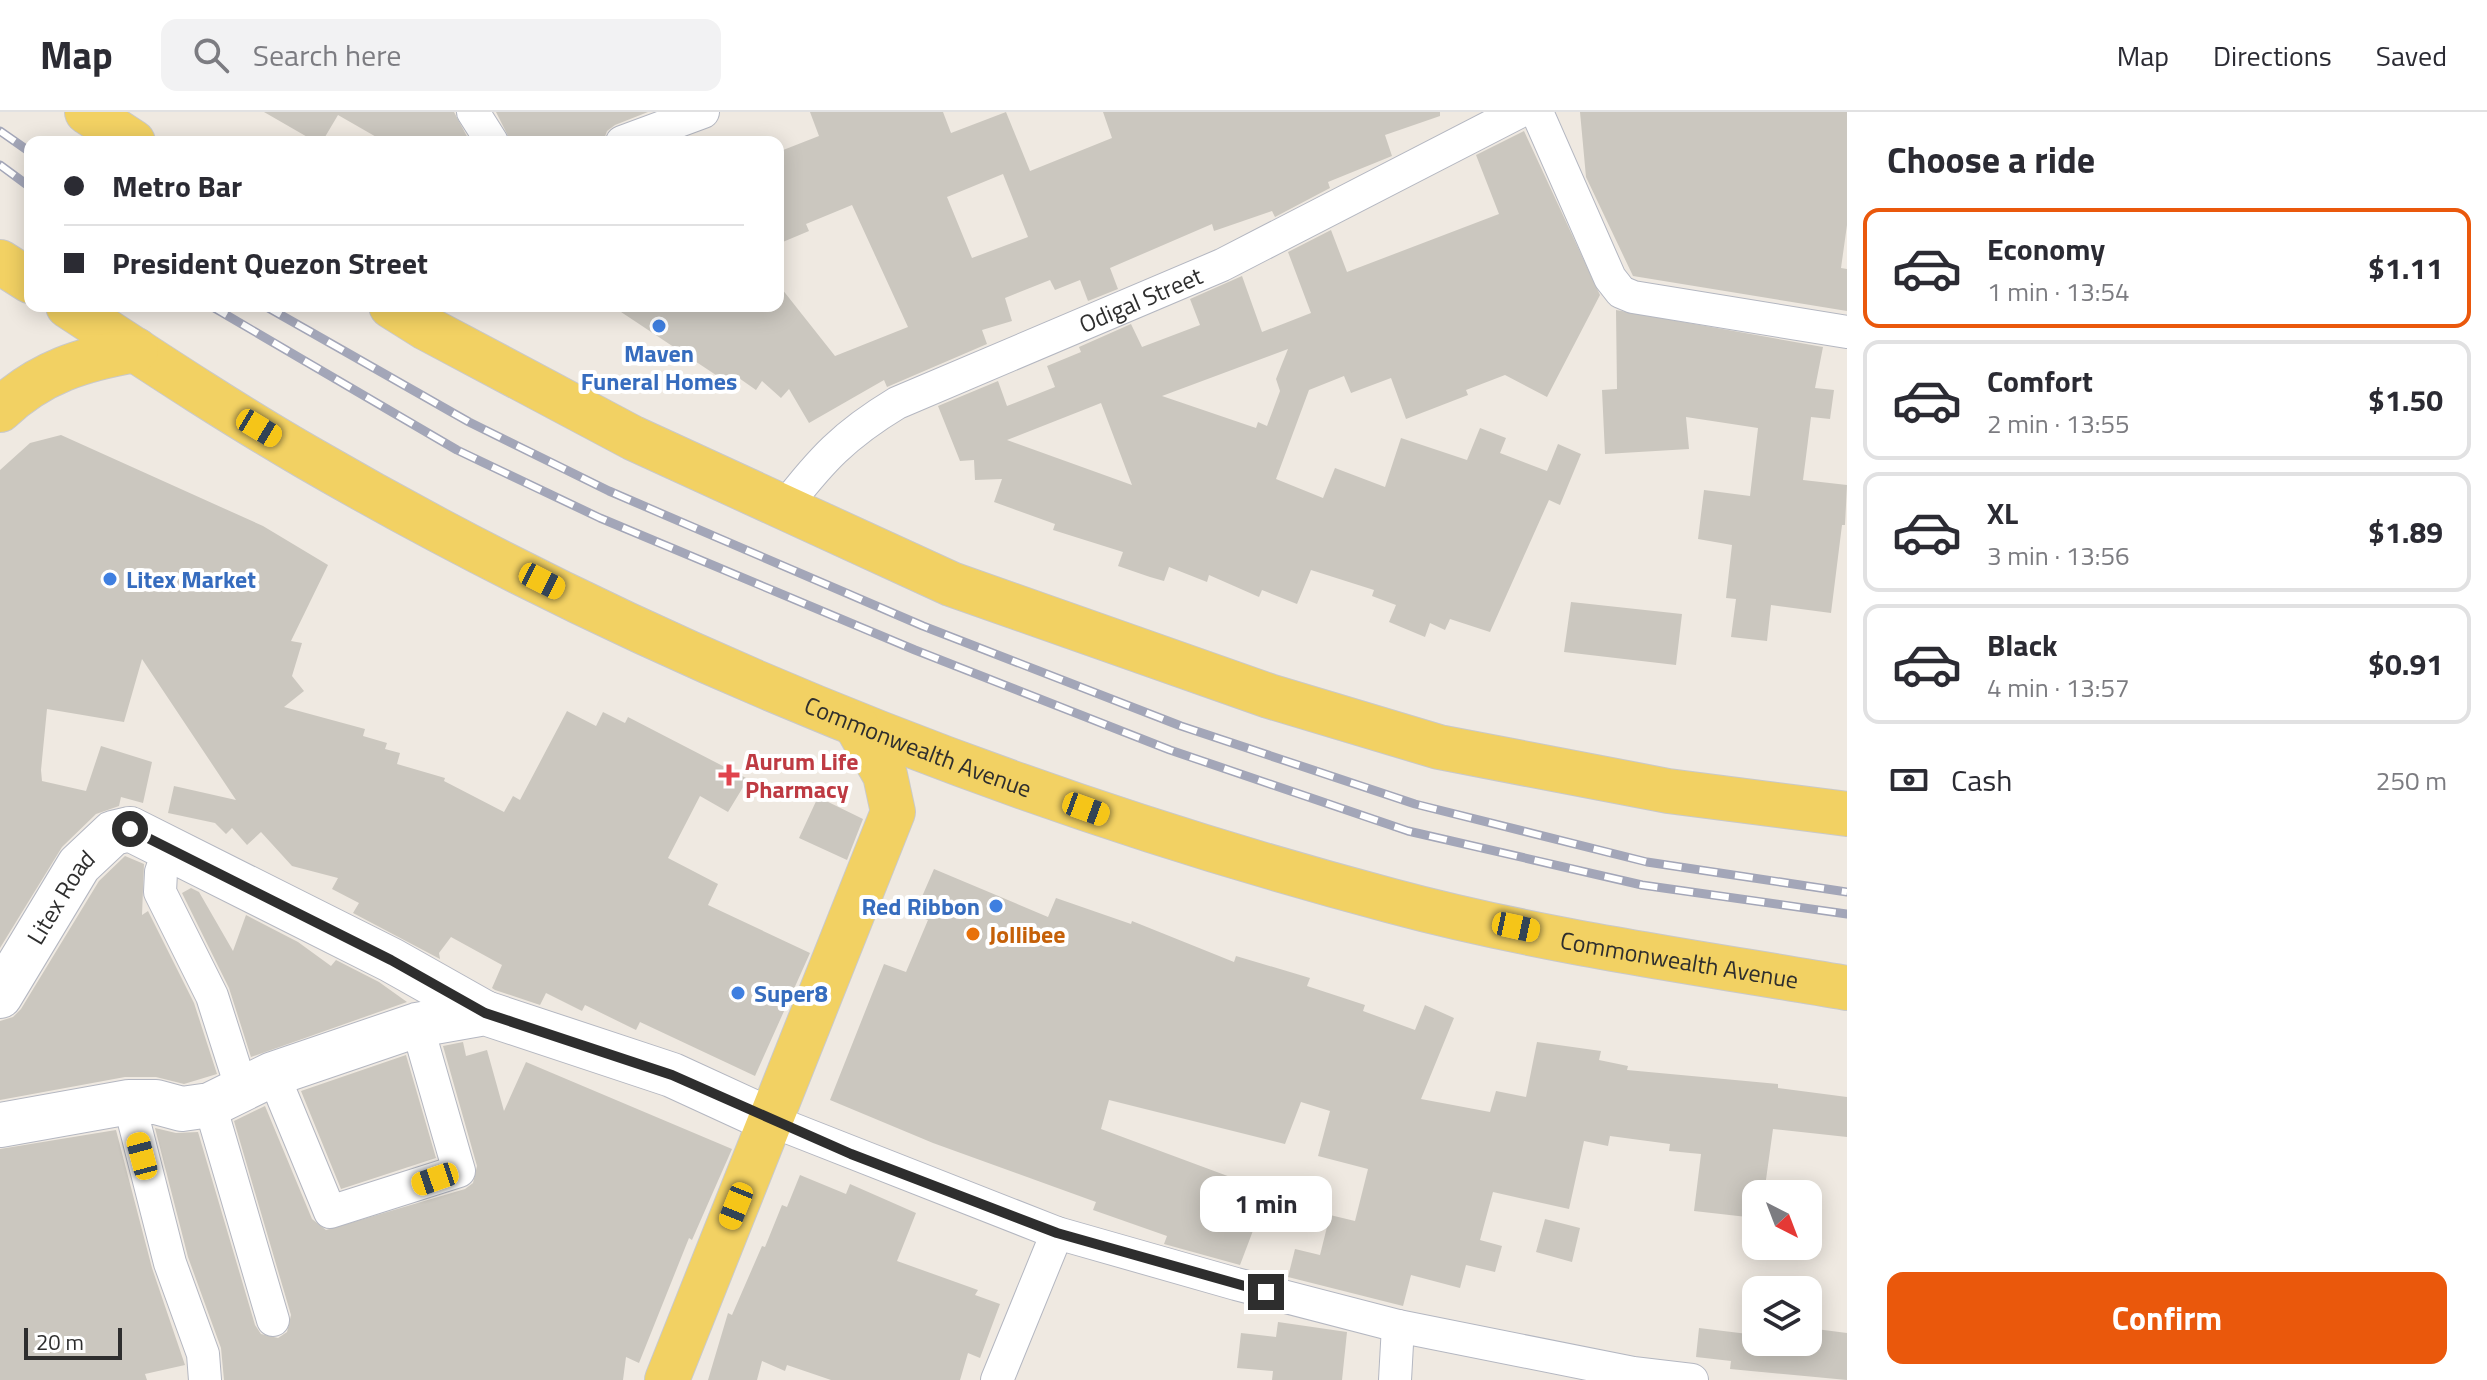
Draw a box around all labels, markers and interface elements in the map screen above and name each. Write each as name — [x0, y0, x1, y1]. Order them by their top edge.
search box — [161, 19, 721, 91]
text: Map — [40, 26, 113, 84]
text: Search here — [253, 32, 402, 78]
icon: search — [189, 33, 233, 77]
text: Map — [2117, 34, 2169, 77]
text: Directions — [2213, 34, 2332, 77]
text: Saved — [2376, 34, 2447, 77]
text: Choose a ride — [1887, 132, 2095, 187]
text: Metro Bar — [112, 163, 242, 209]
text: Economy — [1987, 226, 2105, 272]
icon: car — [1891, 232, 1963, 304]
text: President Quezon Street — [112, 240, 428, 286]
text: $1.11 — [2368, 245, 2443, 291]
street label: Odigal Street — [1073, 257, 1208, 342]
text: 1 min · 13:54 — [1987, 272, 2130, 311]
marker: Maven Funeral Homes — [650, 317, 668, 335]
place label: Maven Funeral Homes — [581, 335, 737, 399]
text: Comfort — [1987, 358, 2093, 404]
icon: car — [1891, 364, 1963, 436]
text: $1.50 — [2368, 377, 2443, 423]
text: 2 min · 13:55 — [1987, 404, 2130, 443]
car — [232, 405, 286, 451]
text: XL — [1987, 490, 2018, 536]
icon: car — [1891, 496, 1963, 568]
text: $1.89 — [2368, 509, 2443, 555]
text: 3 min · 13:56 — [1987, 536, 2130, 575]
car — [515, 559, 569, 603]
place label: Litex Market — [126, 561, 256, 597]
marker: Litex Market — [101, 570, 119, 588]
text: Black — [1987, 622, 2058, 668]
icon: car — [1891, 628, 1963, 700]
text: $0.91 — [2368, 641, 2443, 687]
text: 4 min · 13:57 — [1987, 668, 2130, 707]
street label: Commonwealth Avenue — [799, 687, 1037, 806]
place label: Aurum Life Pharmacy — [745, 743, 859, 807]
text: Cash — [1951, 757, 2012, 803]
icon: cash — [1887, 758, 1931, 802]
text: 250 m — [2376, 761, 2447, 800]
marker: Aurum Life Pharmacy — [720, 766, 738, 784]
car — [1059, 790, 1113, 828]
route start — [112, 811, 148, 847]
street label: Litex Road — [17, 841, 103, 951]
place label: Red Ribbon — [861, 888, 980, 924]
marker: Red Ribbon — [987, 897, 1005, 915]
car — [1490, 910, 1542, 944]
place label: Jollibee — [989, 916, 1066, 952]
street label: Commonwealth Avenue — [1557, 922, 1801, 998]
marker: Jollibee — [964, 925, 982, 943]
place label: Super8 — [754, 975, 828, 1011]
marker: Super8 — [729, 984, 747, 1002]
car — [124, 1130, 160, 1182]
car — [408, 1160, 462, 1198]
callout: 1 min — [1200, 1176, 1332, 1232]
car — [716, 1179, 756, 1233]
north arrow — [1742, 1180, 1822, 1260]
map controls — [1742, 1180, 1822, 1356]
text: 1 min — [1234, 1184, 1298, 1223]
button: Confirm — [1887, 1272, 2447, 1364]
route end — [1248, 1274, 1284, 1310]
button: layers — [1742, 1276, 1822, 1356]
scale bar — [24, 1324, 122, 1360]
text: 20 m — [36, 1325, 84, 1359]

